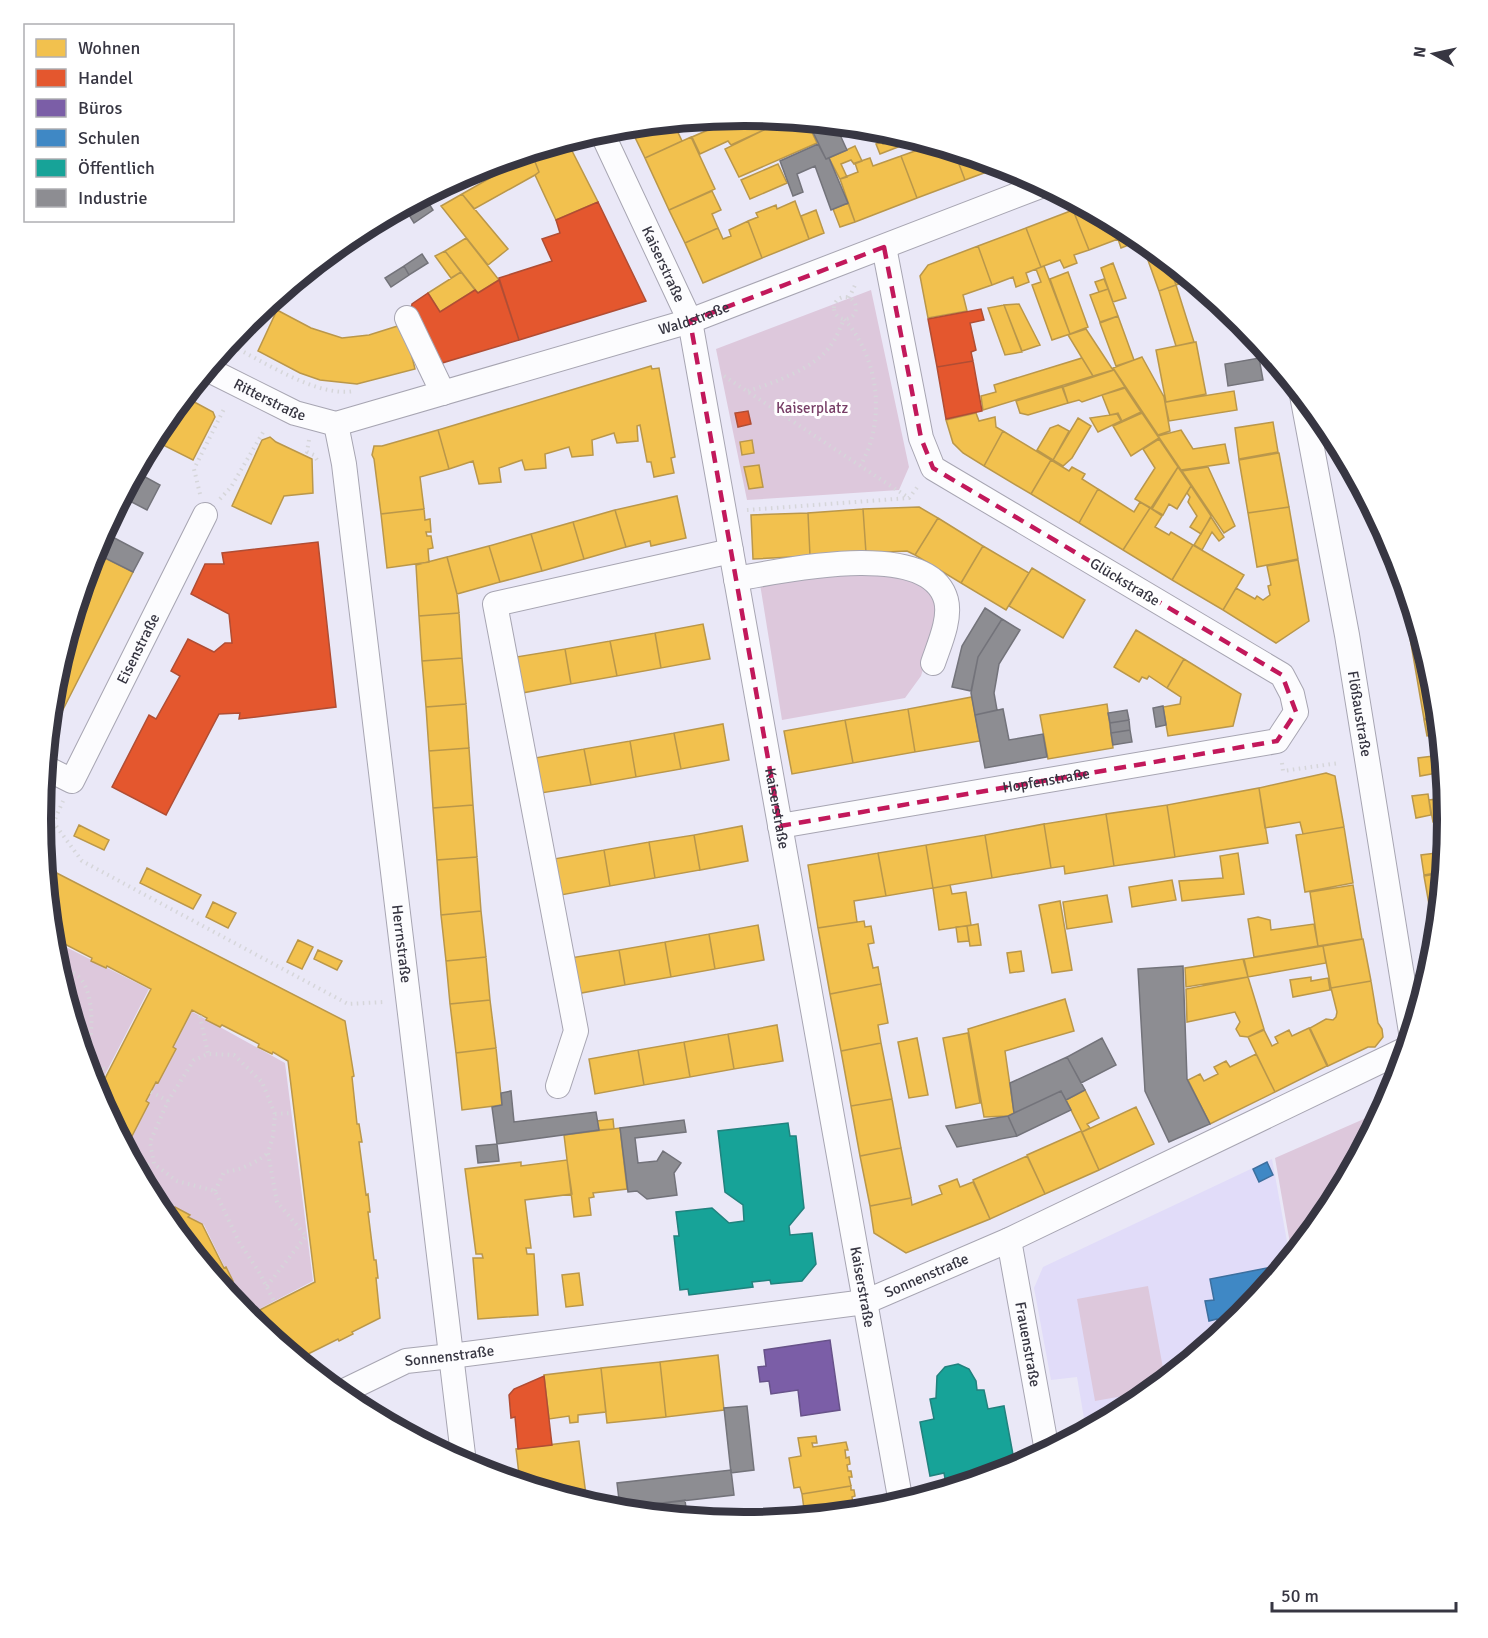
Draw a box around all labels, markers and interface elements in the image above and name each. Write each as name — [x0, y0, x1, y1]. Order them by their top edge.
legend — [24, 24, 234, 222]
north arrow — [1404, 24, 1464, 84]
text: Wohnen — [78, 37, 140, 59]
text: N — [1409, 45, 1431, 59]
text: Handel — [78, 67, 133, 89]
text: Büros — [78, 97, 122, 119]
text: Schulen — [78, 127, 140, 149]
text: Öffentlich — [78, 157, 155, 179]
text: Industrie — [78, 187, 148, 209]
street label: Kaiserstraße — [638, 223, 689, 305]
street label: Waldstraße — [656, 298, 732, 339]
street label: Ritterstraße — [231, 375, 308, 424]
park label: Kaiserplatz — [776, 399, 848, 417]
street label: Glückstraße — [1087, 554, 1163, 610]
street label: Eisenstraße — [113, 610, 163, 687]
street label: Flößaustraße — [1344, 670, 1375, 758]
street label: Hopfenstraße — [1001, 764, 1091, 797]
street label: Kaiserstraße — [761, 767, 793, 850]
street label: Herrnstraße — [388, 904, 415, 984]
street label: Kaiserstraße — [846, 1245, 878, 1329]
street label: Sonnenstraße — [882, 1249, 971, 1302]
street label: Frauenstraße — [1011, 1300, 1044, 1388]
street label: Sonnenstraße — [404, 1341, 495, 1370]
scale bar — [1272, 1575, 1456, 1613]
text: 50 m — [1281, 1585, 1319, 1607]

